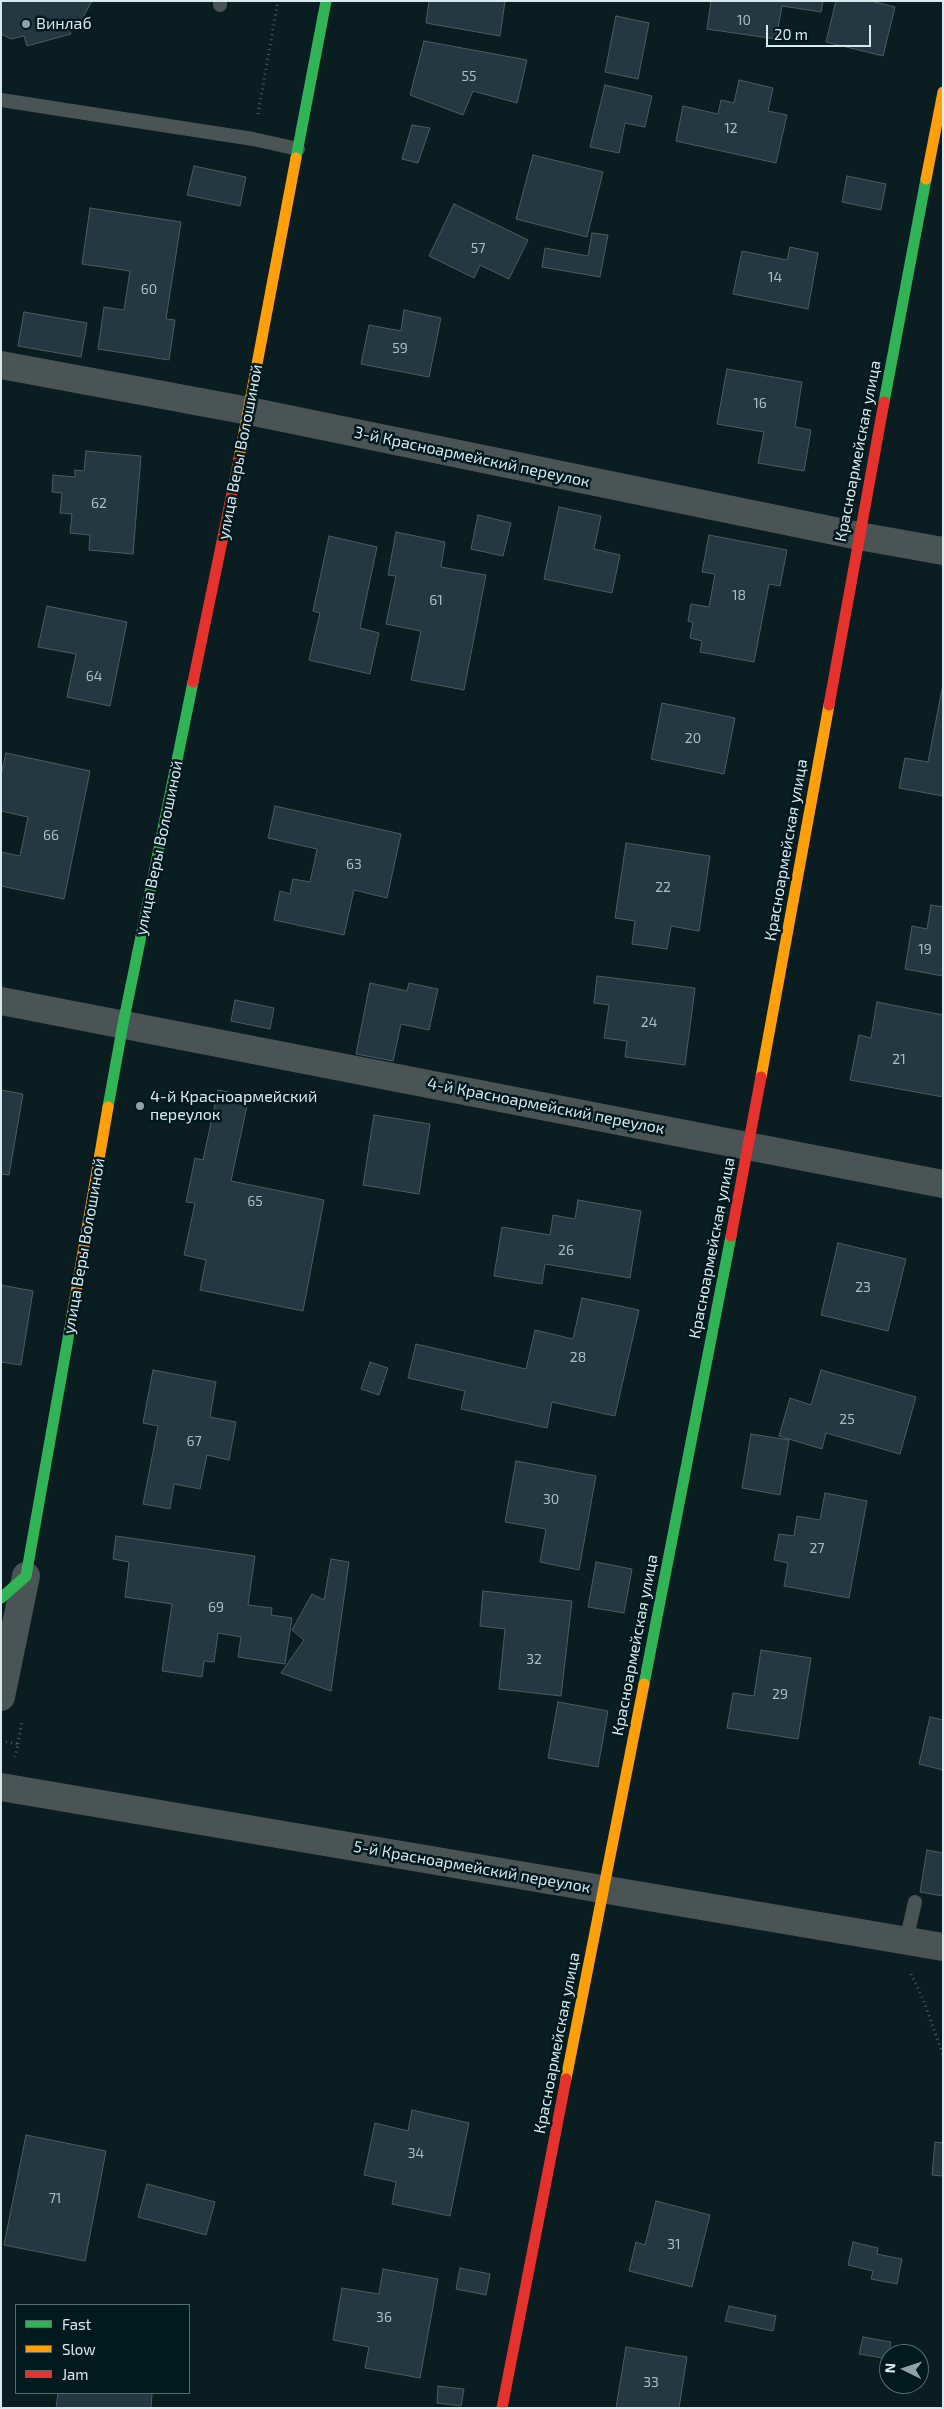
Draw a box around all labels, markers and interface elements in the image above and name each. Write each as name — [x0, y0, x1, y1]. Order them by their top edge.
house number: 10 — [737, 12, 751, 28]
place label: Винлаб — [36, 14, 92, 34]
scale bar — [769, 15, 874, 47]
marker: Винлаб — [20, 18, 32, 30]
text: 20 m — [774, 25, 808, 43]
house number: 55 — [461, 68, 477, 84]
house number: 12 — [724, 120, 738, 136]
house number: 57 — [471, 240, 485, 256]
house number: 14 — [768, 269, 782, 285]
house number: 60 — [141, 281, 157, 297]
house number: 59 — [392, 340, 408, 356]
street label: Красноармейская улица — [831, 359, 885, 543]
street label: улица Веры Волошиной — [214, 363, 266, 541]
house number: 16 — [753, 395, 767, 411]
street label: 3-й Красноармейский переулок — [352, 423, 592, 491]
house number: 62 — [91, 495, 107, 511]
house number: 18 — [732, 587, 746, 603]
house number: 61 — [429, 592, 443, 608]
house number: 64 — [86, 668, 102, 684]
house number: 20 — [685, 730, 701, 746]
street label: Красноармейская улица — [761, 758, 811, 942]
street label: улица Веры Волошиной — [131, 759, 187, 937]
house number: 66 — [43, 827, 59, 843]
house number: 63 — [346, 856, 362, 872]
house number: 22 — [655, 879, 671, 895]
house number: 19 — [918, 941, 932, 957]
house number: 24 — [641, 1014, 657, 1030]
house number: 21 — [892, 1051, 906, 1067]
street label: 4-й Красноармейский переулок — [426, 1074, 666, 1138]
place label: 4-й Красноармейский переулок — [150, 1087, 317, 1125]
marker: 4-й Красноармейский переулок — [134, 1100, 146, 1112]
street label: улица Веры Волошиной — [59, 1156, 109, 1336]
street label: Красноармейская улица — [685, 1156, 739, 1340]
house number: 65 — [247, 1193, 263, 1209]
house number: 26 — [558, 1242, 574, 1258]
house number: 23 — [855, 1279, 871, 1295]
house number: 28 — [570, 1349, 586, 1365]
house number: 25 — [839, 1411, 855, 1427]
house number: 67 — [186, 1433, 202, 1449]
house number: 30 — [543, 1491, 559, 1507]
house number: 27 — [809, 1540, 825, 1556]
street label: Красноармейская улица — [608, 1553, 662, 1737]
house number: 69 — [208, 1599, 224, 1615]
house number: 32 — [526, 1651, 542, 1667]
house number: 29 — [772, 1686, 788, 1702]
street label: 5-й Красноармейский переулок — [352, 1837, 592, 1897]
street label: Красноармейская улица — [530, 1951, 584, 2135]
house number: 34 — [408, 2145, 424, 2161]
house number: 71 — [49, 2190, 61, 2206]
house number: 31 — [667, 2236, 681, 2252]
legend — [15, 2304, 190, 2394]
house number: 36 — [376, 2309, 392, 2325]
text: Fast — [62, 2315, 91, 2333]
text: Slow — [62, 2340, 96, 2358]
north arrow — [879, 2344, 929, 2394]
text: N — [881, 2362, 898, 2374]
text: Jam — [62, 2365, 88, 2383]
house number: 33 — [643, 2374, 659, 2390]

